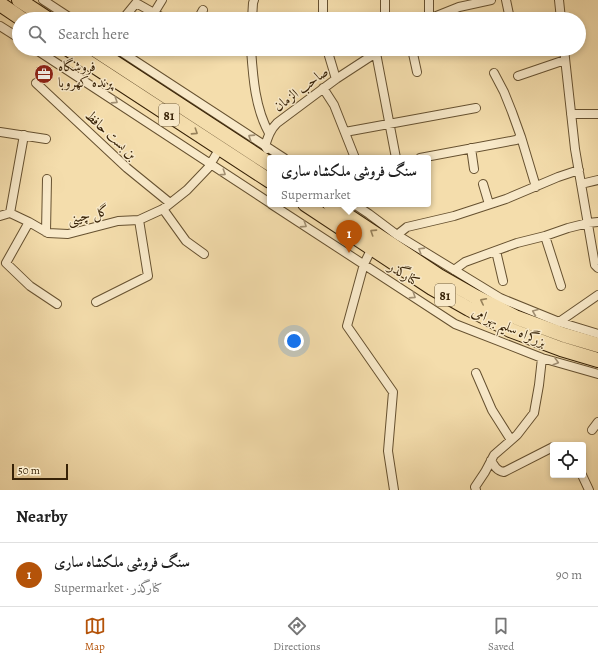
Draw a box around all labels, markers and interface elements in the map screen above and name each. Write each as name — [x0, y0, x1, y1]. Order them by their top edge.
search box — [12, 12, 586, 56]
icon: search — [26, 23, 48, 45]
text: Search here — [58, 24, 129, 44]
place label: فروشگاه پرنده کهروبا — [58, 57, 114, 92]
street label: صاحب الزمان — [270, 62, 332, 116]
office icon: فروشگاه پرنده کهروبا — [33, 63, 55, 85]
one-way arrow — [111, 96, 118, 104]
road number: 81 — [159, 104, 179, 126]
street label: بن بست حافظ — [81, 106, 141, 164]
one-way arrow — [191, 127, 198, 134]
one-way arrow — [248, 134, 255, 141]
popup — [267, 155, 431, 207]
text: سنگ فروشی ملکشاه ساری — [281, 161, 417, 181]
one-way arrow — [219, 168, 226, 176]
text: Supermarket — [281, 186, 351, 203]
street label: گل چینی — [65, 201, 111, 230]
one-way arrow — [300, 220, 307, 228]
pin: 1 — [336, 220, 362, 253]
one-way arrow — [370, 229, 377, 237]
one-way arrow — [418, 247, 425, 254]
street label: کنارگذر — [383, 255, 424, 291]
road number: 81 — [435, 284, 455, 306]
one-way arrow — [409, 291, 416, 299]
one-way arrow — [480, 298, 488, 306]
street label: بزرگراه سلیم بهرامی — [467, 302, 550, 356]
one-way arrow — [531, 309, 538, 317]
your location — [284, 331, 304, 351]
one-way arrow — [552, 357, 559, 365]
map controls — [550, 442, 586, 478]
button: locate — [550, 442, 586, 478]
scale bar — [12, 462, 68, 481]
text: 50 m — [18, 463, 40, 478]
text: Nearby — [16, 505, 67, 528]
text: سنگ فروشی ملکشاه ساری — [54, 552, 190, 572]
text: 1 — [27, 566, 31, 583]
text: 90 m — [556, 566, 582, 583]
text: Supermarket · کنارگذر — [54, 579, 162, 596]
tab: Map — [84, 615, 106, 654]
tab: Directions — [273, 615, 321, 654]
tab: Saved — [488, 615, 514, 654]

